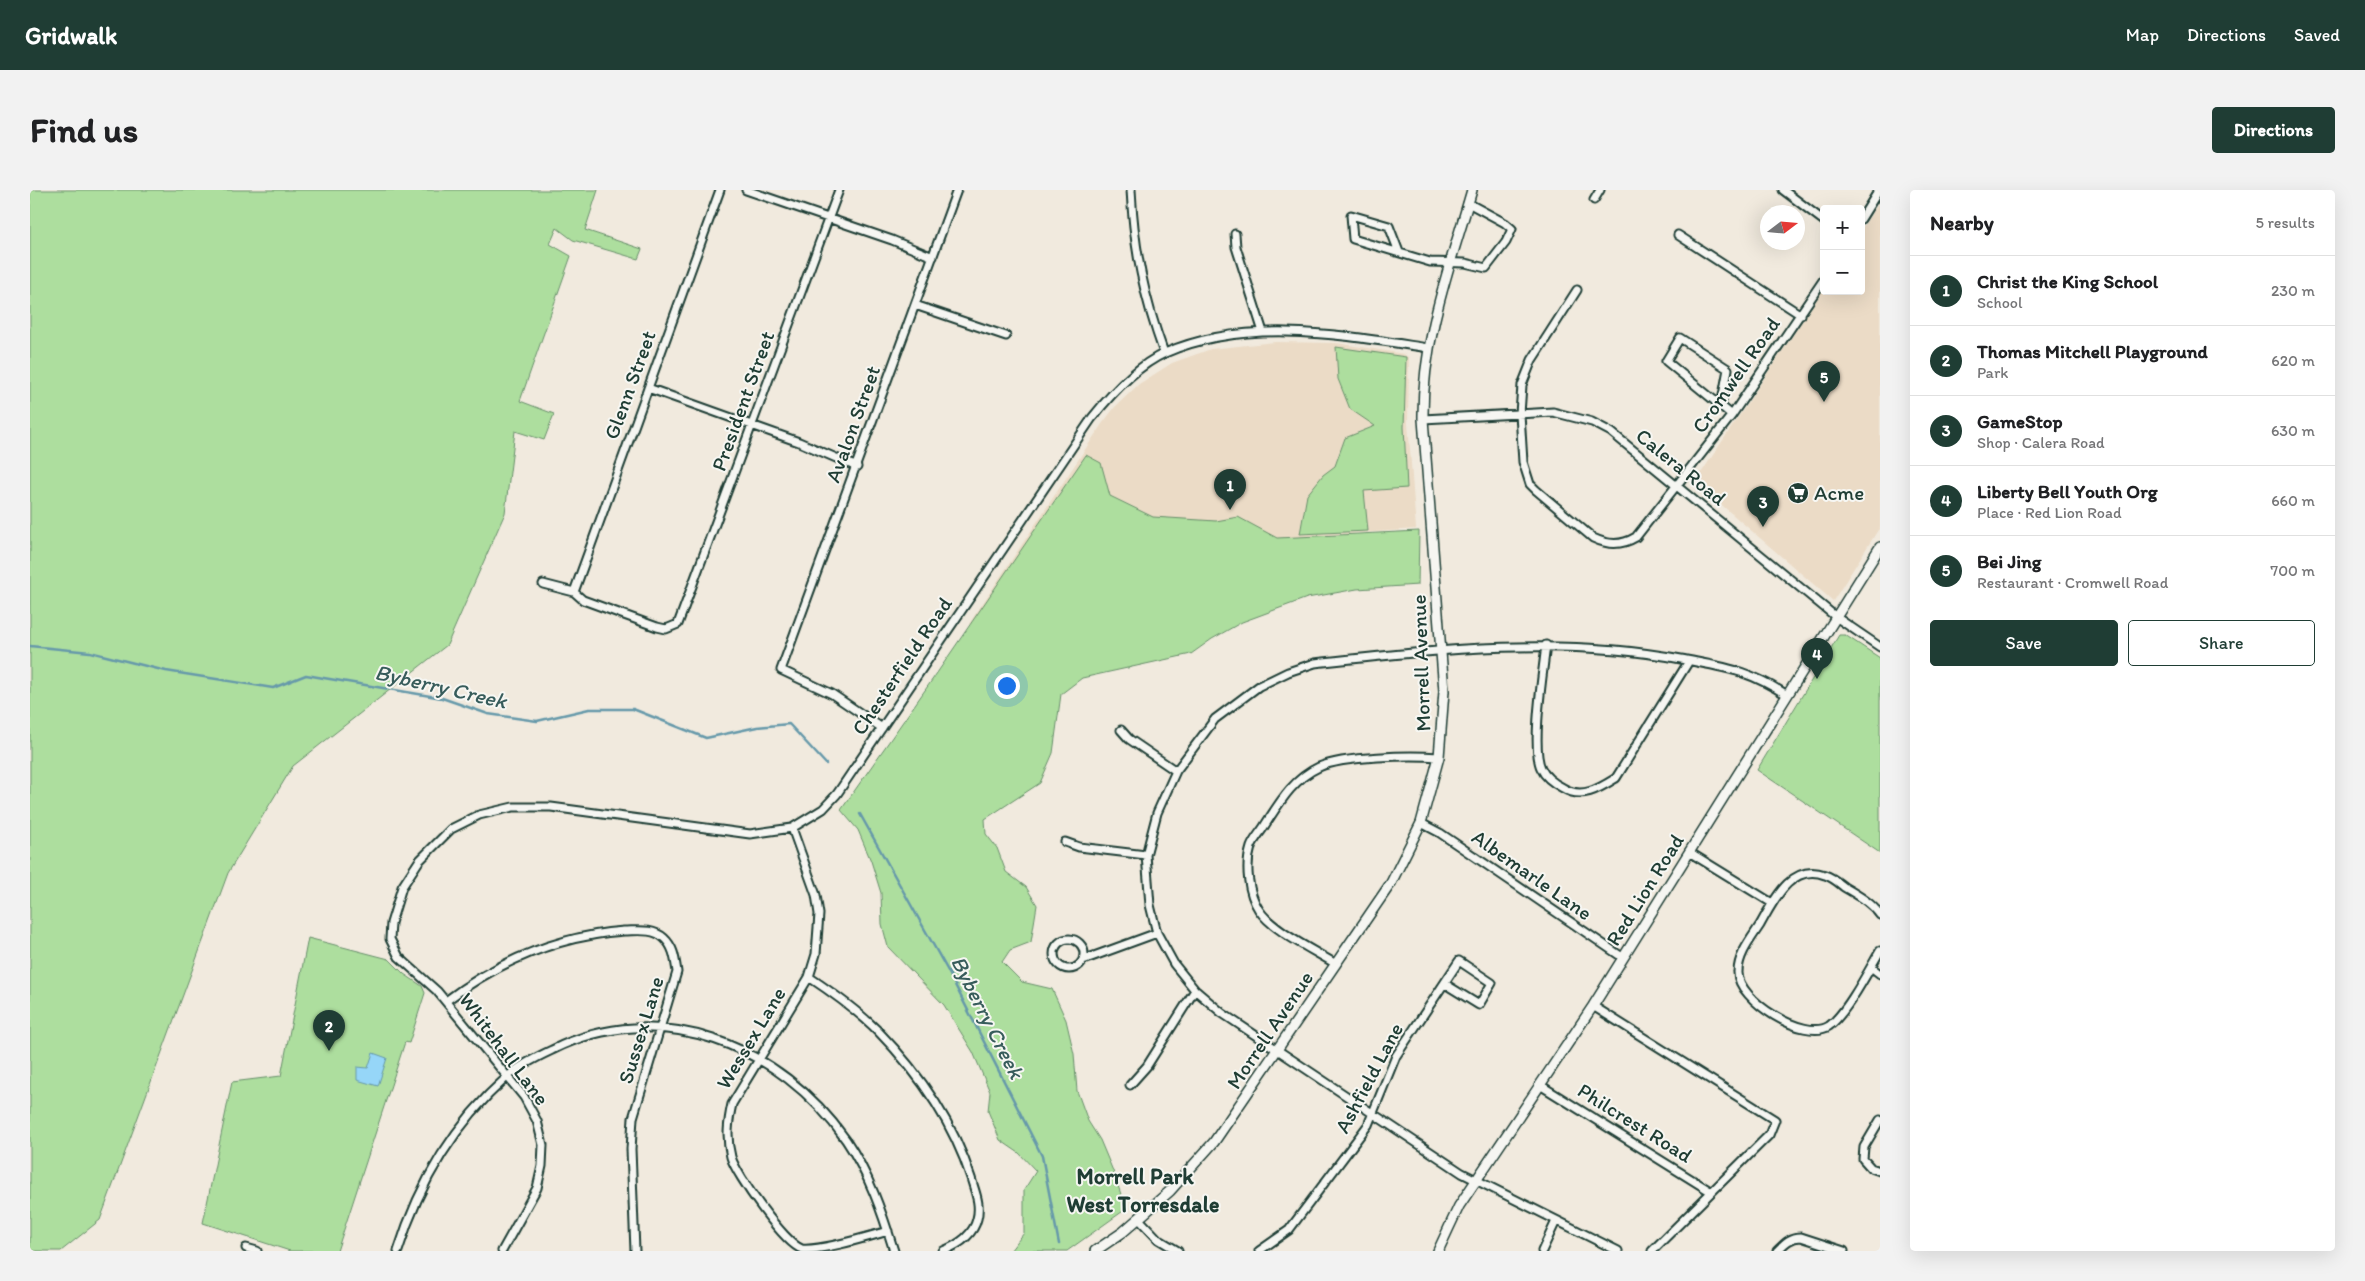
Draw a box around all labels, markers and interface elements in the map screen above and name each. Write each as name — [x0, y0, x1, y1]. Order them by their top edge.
text: Gridwalk — [25, 21, 117, 50]
text: Map — [2126, 24, 2159, 46]
text: Directions — [2187, 24, 2266, 46]
text: Saved — [2294, 24, 2340, 46]
button: Directions — [2212, 107, 2335, 153]
text: Find us — [30, 109, 138, 151]
north arrow — [1760, 205, 1805, 250]
map controls — [1820, 205, 1865, 295]
button: + — [1820, 205, 1865, 250]
text: Nearby — [1930, 210, 1994, 235]
text: 5 results — [2255, 213, 2315, 232]
button: − — [1820, 250, 1865, 295]
text: Christ the King School — [1977, 270, 2158, 293]
text: 1 — [1942, 281, 1950, 300]
text: 230 m — [2271, 281, 2315, 300]
text: School — [1977, 293, 2023, 312]
street label: Cromwell Road — [1686, 311, 1785, 438]
street label: Glenn Street — [598, 327, 661, 443]
street label: President Street — [706, 327, 779, 474]
text: Thomas Mitchell Playground — [1977, 340, 2208, 363]
text: 2 — [1942, 351, 1950, 370]
text: 620 m — [2271, 351, 2315, 370]
pin: 5 — [1808, 361, 1840, 402]
street label: Avalon Street — [820, 362, 885, 486]
text: Park — [1977, 363, 2008, 382]
text: GameStop — [1977, 410, 2063, 433]
text: 3 — [1942, 421, 1950, 440]
text: 630 m — [2271, 421, 2315, 440]
street label: Calera Road — [1631, 423, 1732, 511]
text: Shop · Calera Road — [1977, 433, 2105, 452]
pin: 1 — [1214, 469, 1246, 510]
place label: Acme — [1814, 480, 1864, 505]
text: Liberty Bell Youth Org — [1977, 480, 2157, 503]
supermarket icon: Acme — [1786, 481, 1810, 505]
pin: 3 — [1747, 486, 1779, 527]
text: 4 — [1941, 491, 1951, 510]
text: 660 m — [2271, 491, 2315, 510]
text: Place · Red Lion Road — [1977, 503, 2122, 522]
text: Bei Jing — [1977, 550, 2041, 573]
text: 5 — [1942, 561, 1950, 580]
text: 700 m — [2270, 561, 2315, 580]
text: Restaurant · Cromwell Road — [1977, 573, 2168, 592]
street label: Chesterfield Road — [846, 592, 957, 740]
street label: Morrell Avenue — [1406, 594, 1435, 732]
button: Save — [1930, 620, 2118, 666]
button: Share — [2128, 620, 2315, 666]
pin: 4 — [1801, 638, 1833, 679]
water label: Byberry Creek — [372, 658, 511, 715]
your location — [994, 673, 1020, 699]
street label: Albemarle Lane — [1467, 824, 1597, 925]
street label: Red Lion Road — [1600, 829, 1689, 950]
water label: Byberry Creek — [945, 951, 1031, 1085]
street label: Morrell Avenue — [1221, 966, 1318, 1093]
street label: Sussex Lane — [612, 973, 669, 1086]
street label: Wessex Lane — [710, 982, 791, 1093]
street label: Whitehall Lane — [454, 987, 555, 1110]
pin: 2 — [313, 1010, 345, 1051]
street label: Ashfield Lane — [1329, 1018, 1408, 1137]
street label: Philcrest Road — [1573, 1077, 1698, 1168]
district label: Morrell Park — [1076, 1163, 1194, 1190]
district label: West Torresdale — [1066, 1191, 1220, 1218]

